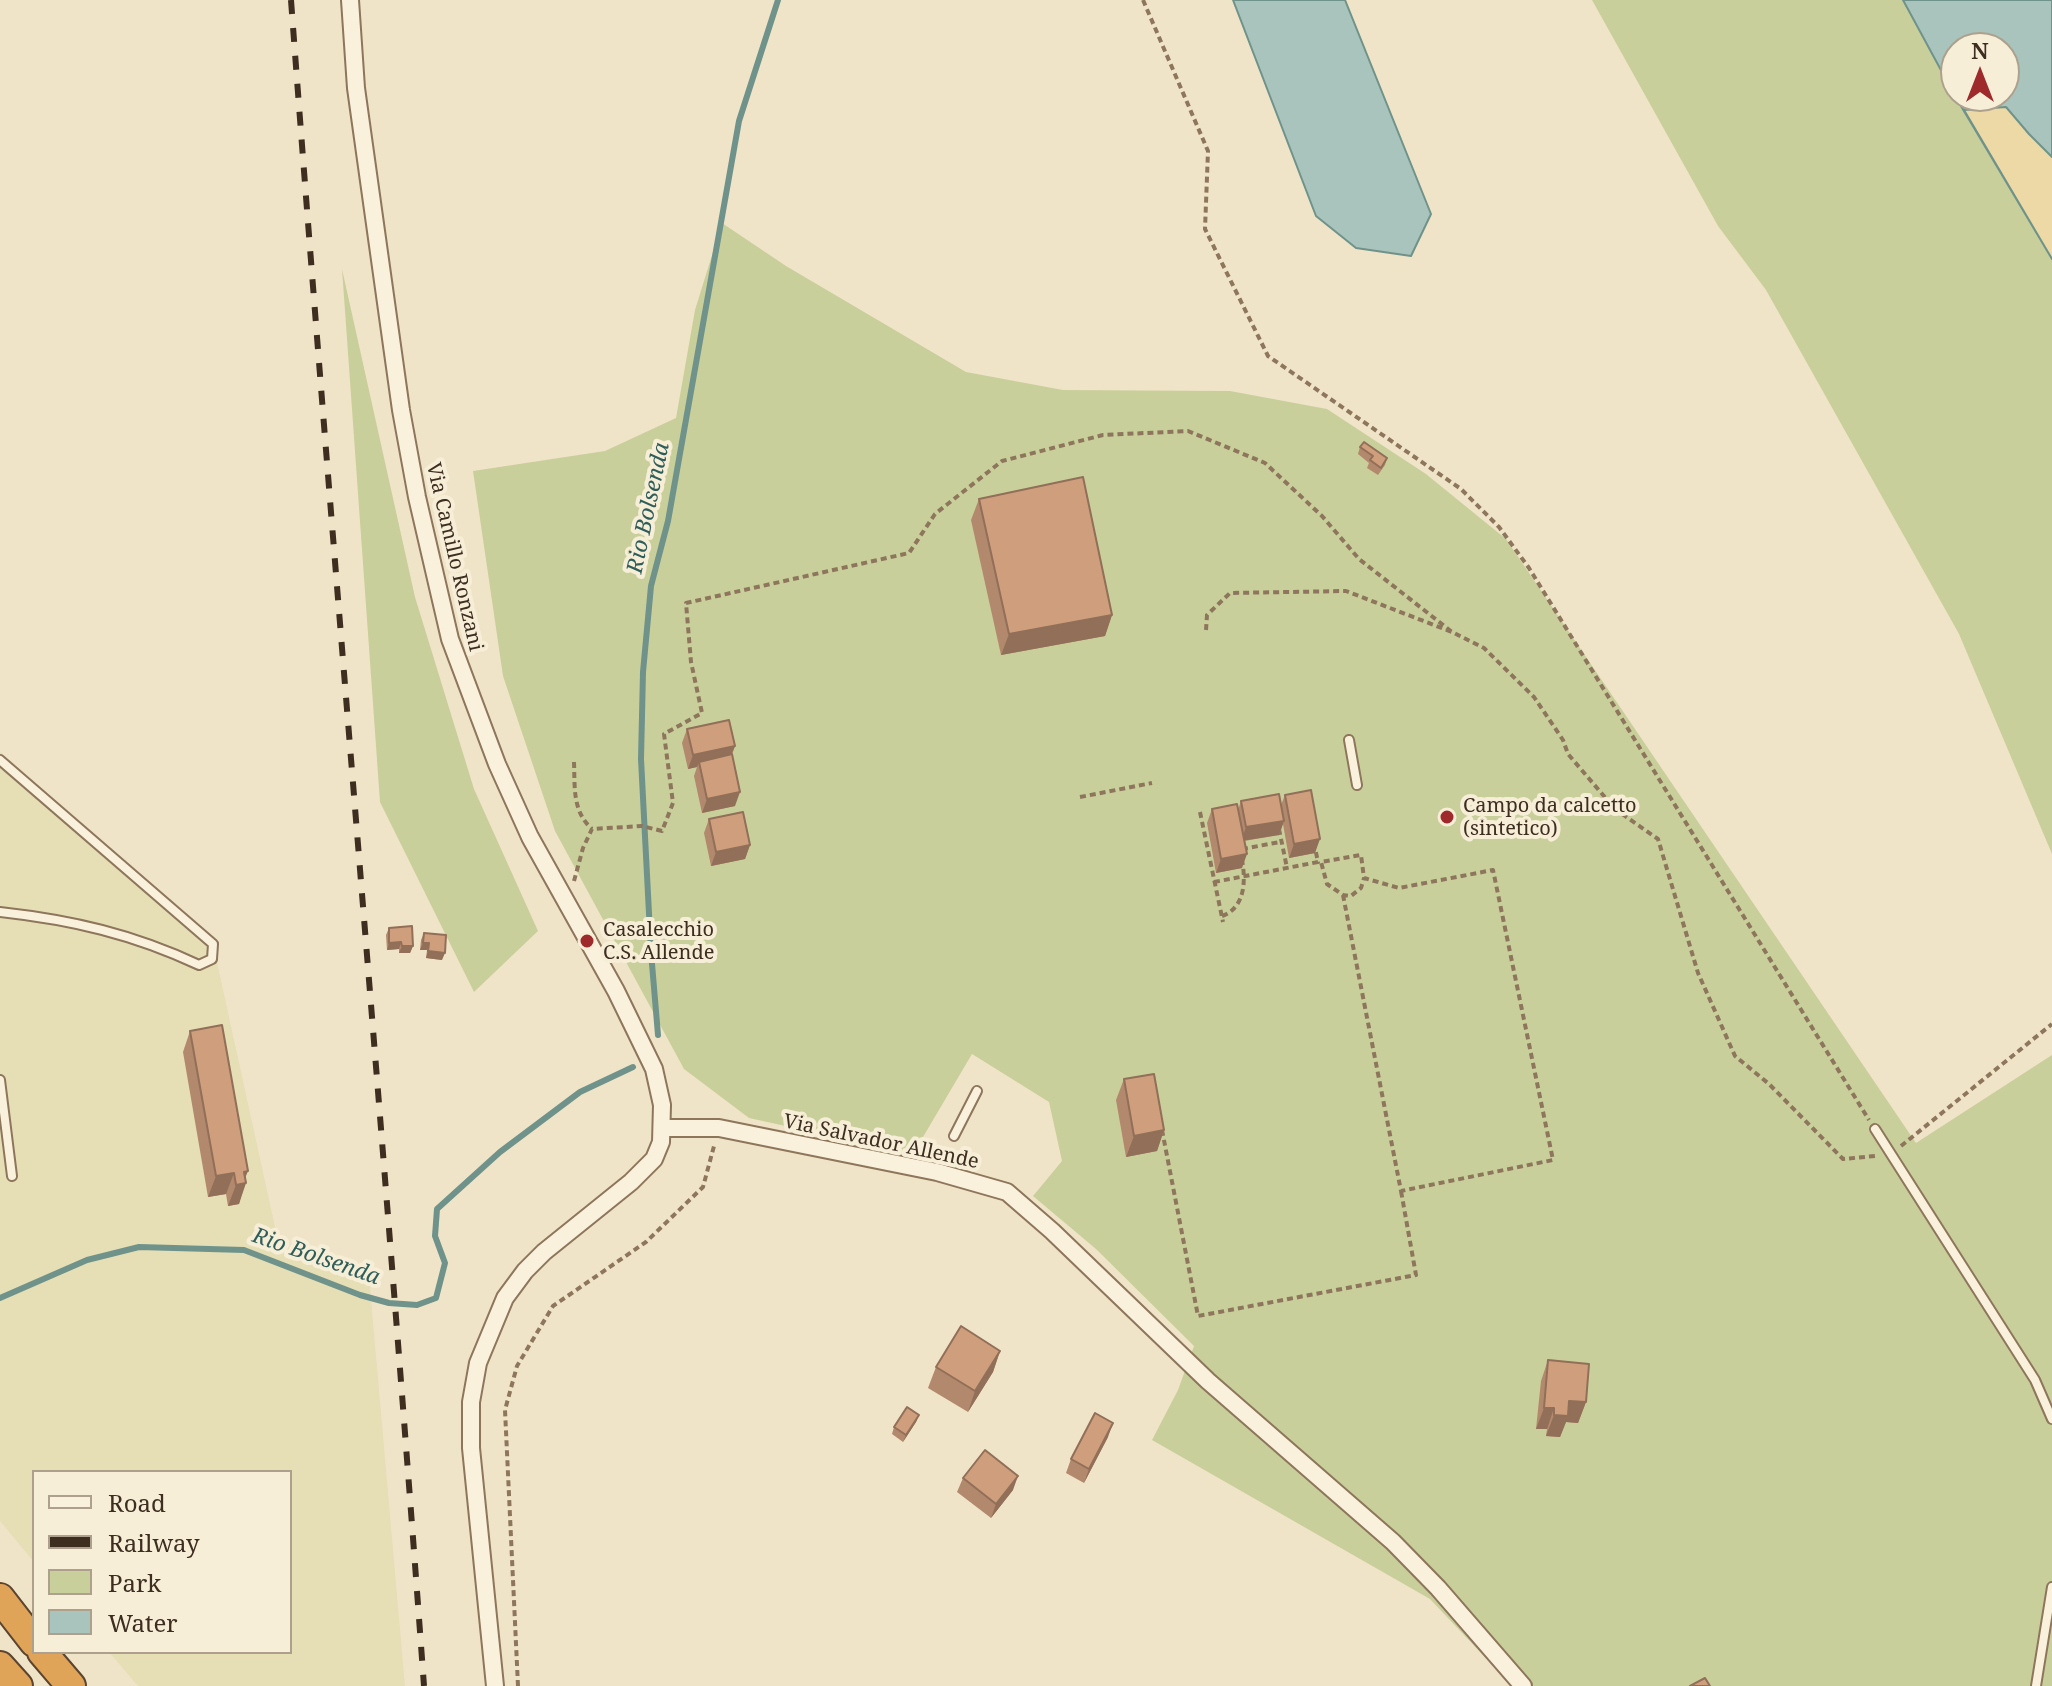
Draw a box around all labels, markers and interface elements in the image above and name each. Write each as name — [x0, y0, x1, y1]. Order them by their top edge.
north arrow — [1940, 32, 2020, 112]
text: N — [1971, 35, 1989, 65]
water label: Rio Bolsenda — [622, 440, 676, 576]
street label: Via Camillo Ronzani — [421, 460, 487, 654]
place label: Campo da calcetto (sintetico) — [1463, 794, 1637, 841]
marker: Campo da calcetto (sintetico) — [1438, 808, 1456, 826]
place label: Casalecchio C.S. Allende — [603, 918, 714, 965]
marker: Casalecchio C.S. Allende — [578, 932, 596, 950]
street label: Via Salvador Allende — [781, 1110, 981, 1174]
water label: Rio Bolsenda — [249, 1223, 383, 1291]
legend — [32, 1470, 292, 1654]
text: Road — [108, 1486, 166, 1519]
text: Railway — [108, 1526, 200, 1559]
text: Park — [108, 1566, 161, 1599]
text: Water — [108, 1606, 178, 1639]

